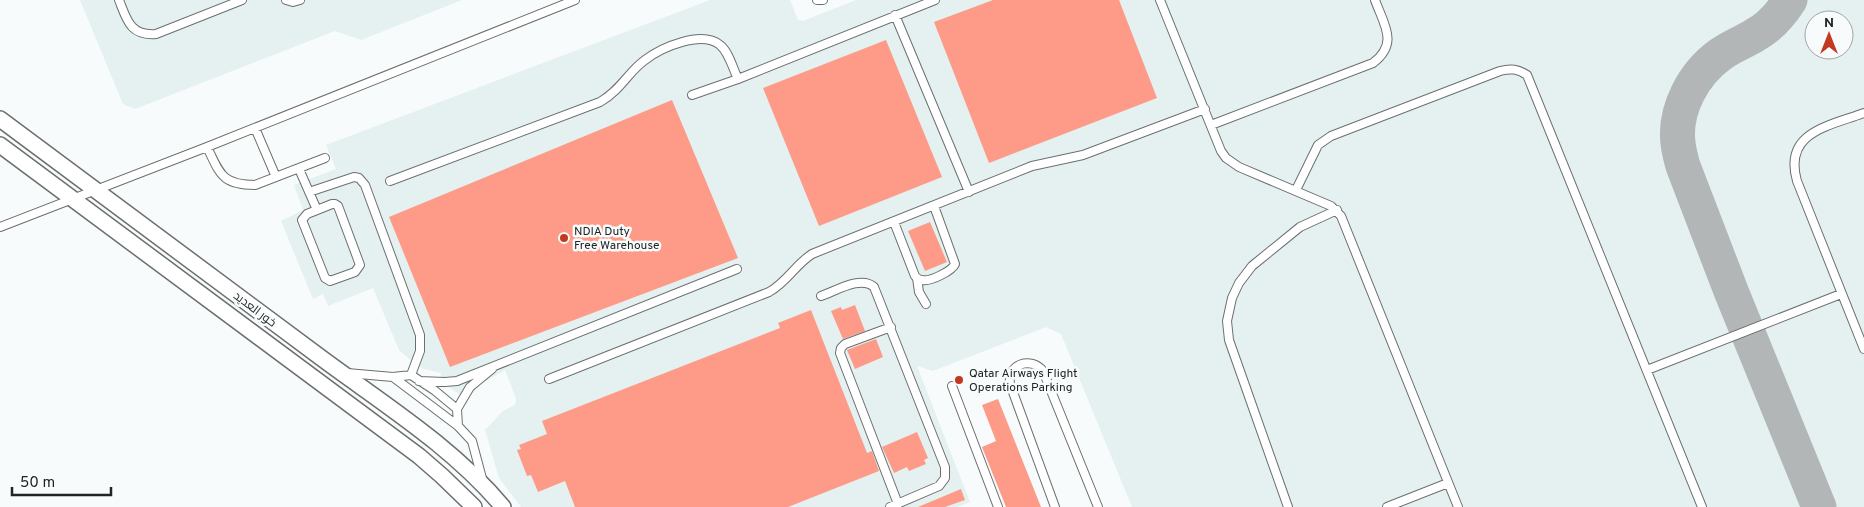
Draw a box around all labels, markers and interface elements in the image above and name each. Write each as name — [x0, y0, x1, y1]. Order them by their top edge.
north arrow — [1804, 10, 1854, 60]
text: N — [1824, 15, 1834, 32]
place label: NDIA Duty Free Warehouse — [574, 224, 659, 254]
marker: NDIA Duty Free Warehouse — [558, 232, 570, 244]
street label: خور العديد — [230, 288, 279, 331]
place label: Qatar Airways Flight Operations Parking — [969, 366, 1078, 396]
marker: Qatar Airways Flight Operations Parking — [953, 374, 965, 386]
scale bar — [12, 464, 111, 496]
text: 50 m — [20, 474, 55, 493]

